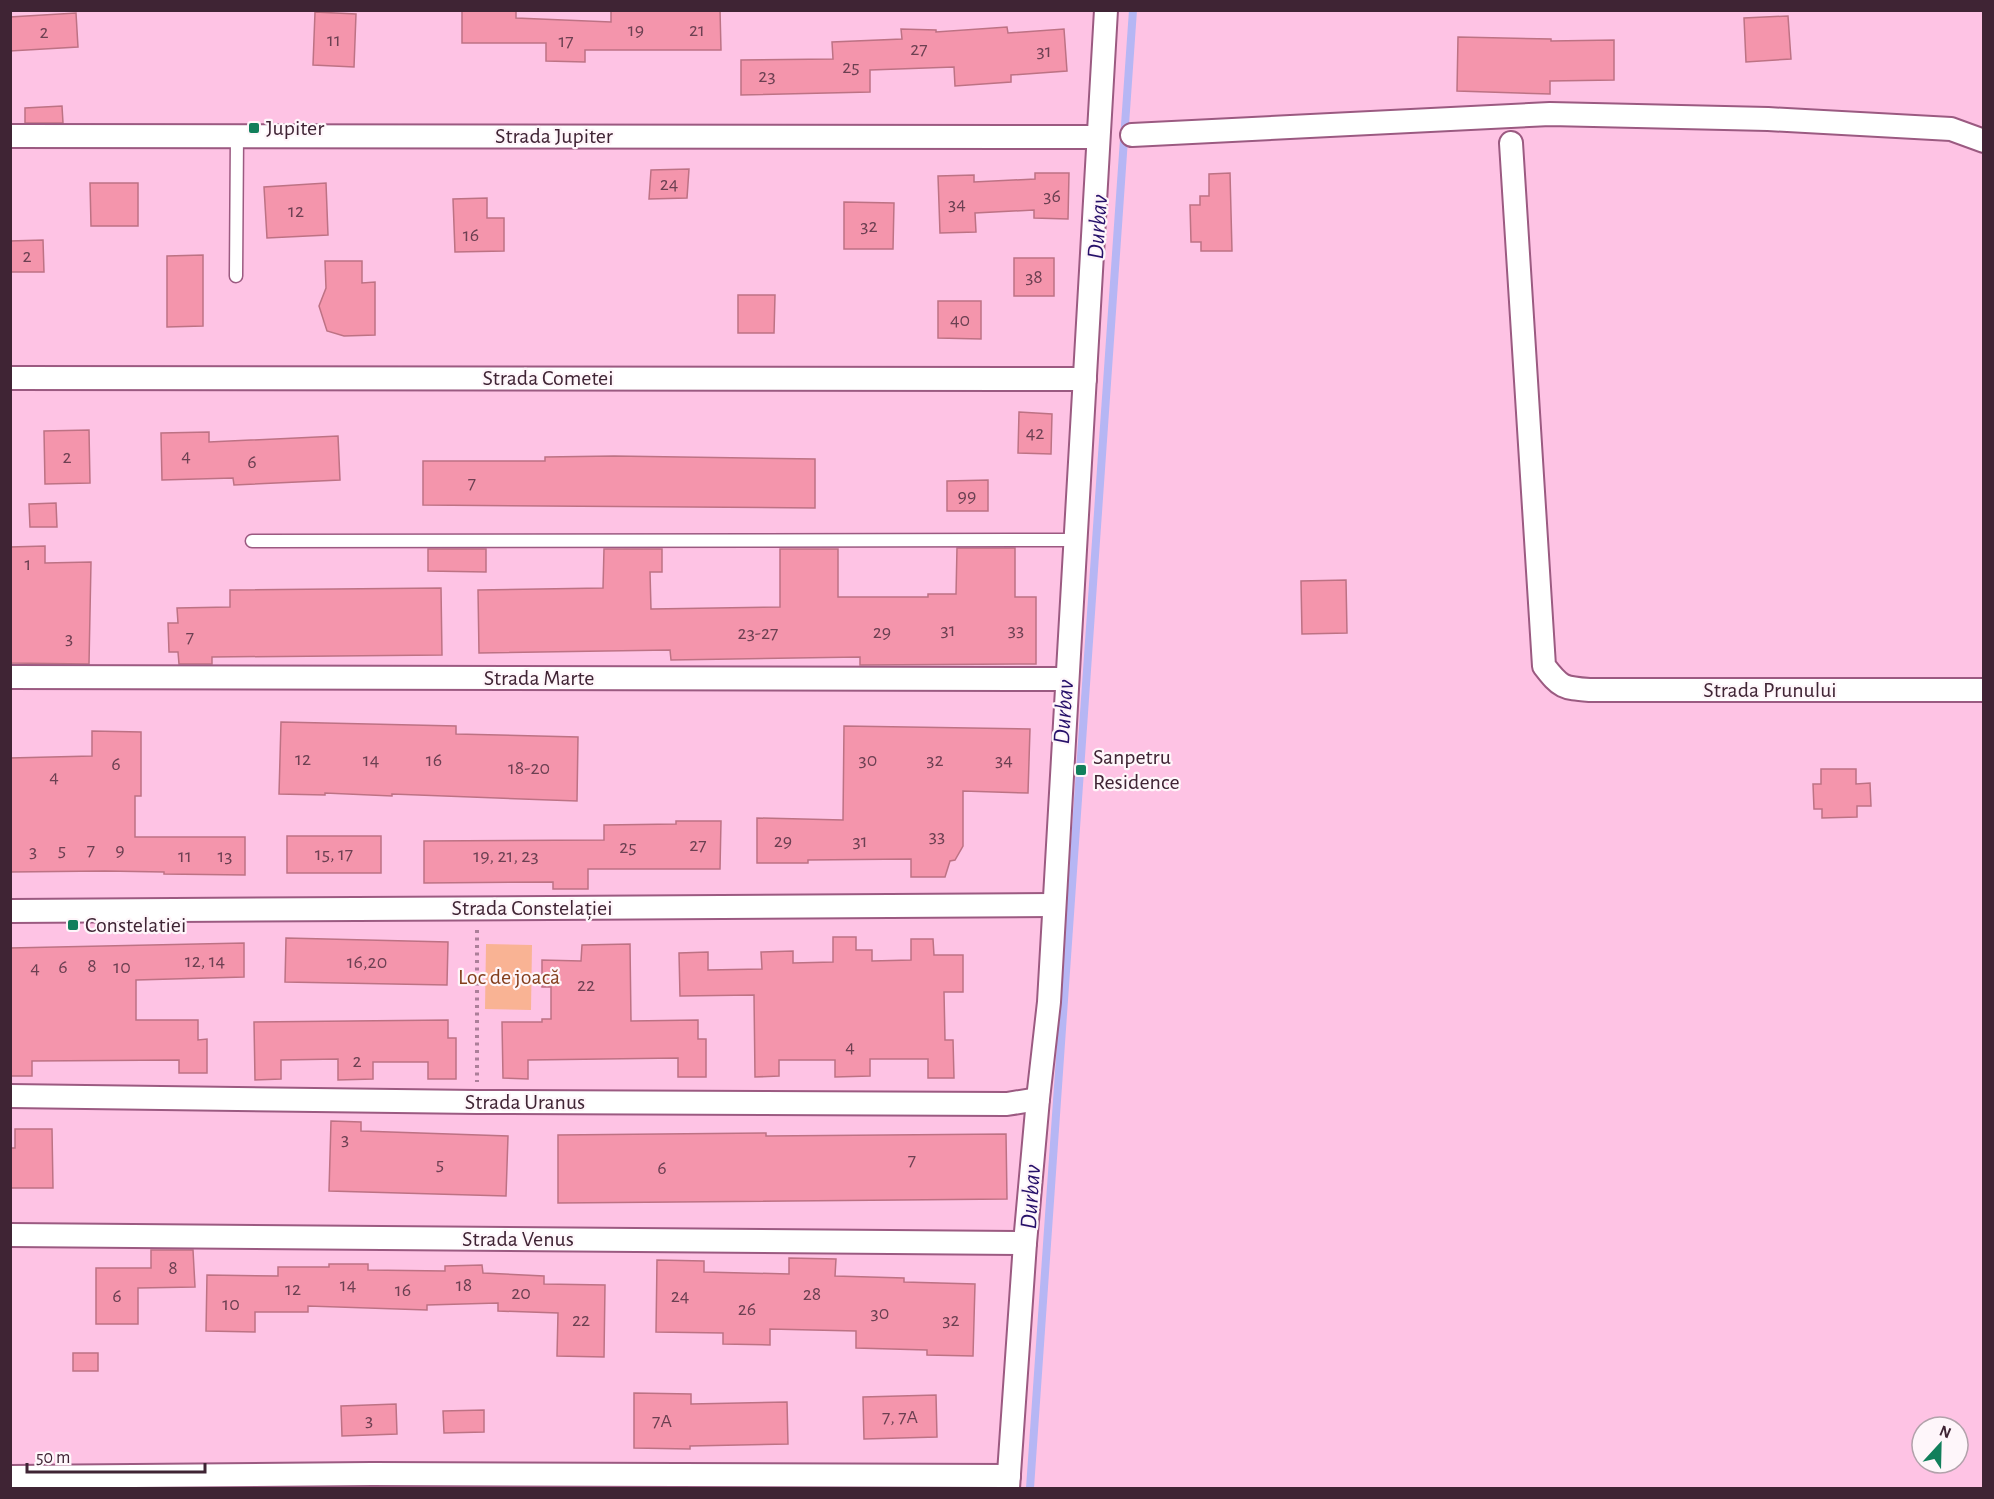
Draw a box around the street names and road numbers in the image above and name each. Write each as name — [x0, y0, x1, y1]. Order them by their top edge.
street label: Strada Jupiter — [495, 125, 613, 147]
street label: Strada Cometei — [482, 367, 614, 389]
street label: Strada Marte — [484, 667, 594, 689]
street label: Strada Prunului — [1703, 679, 1837, 701]
street label: Strada Constelației — [452, 897, 612, 921]
street label: Strada Uranus — [465, 1091, 585, 1113]
street label: Strada Venus — [462, 1228, 574, 1250]

